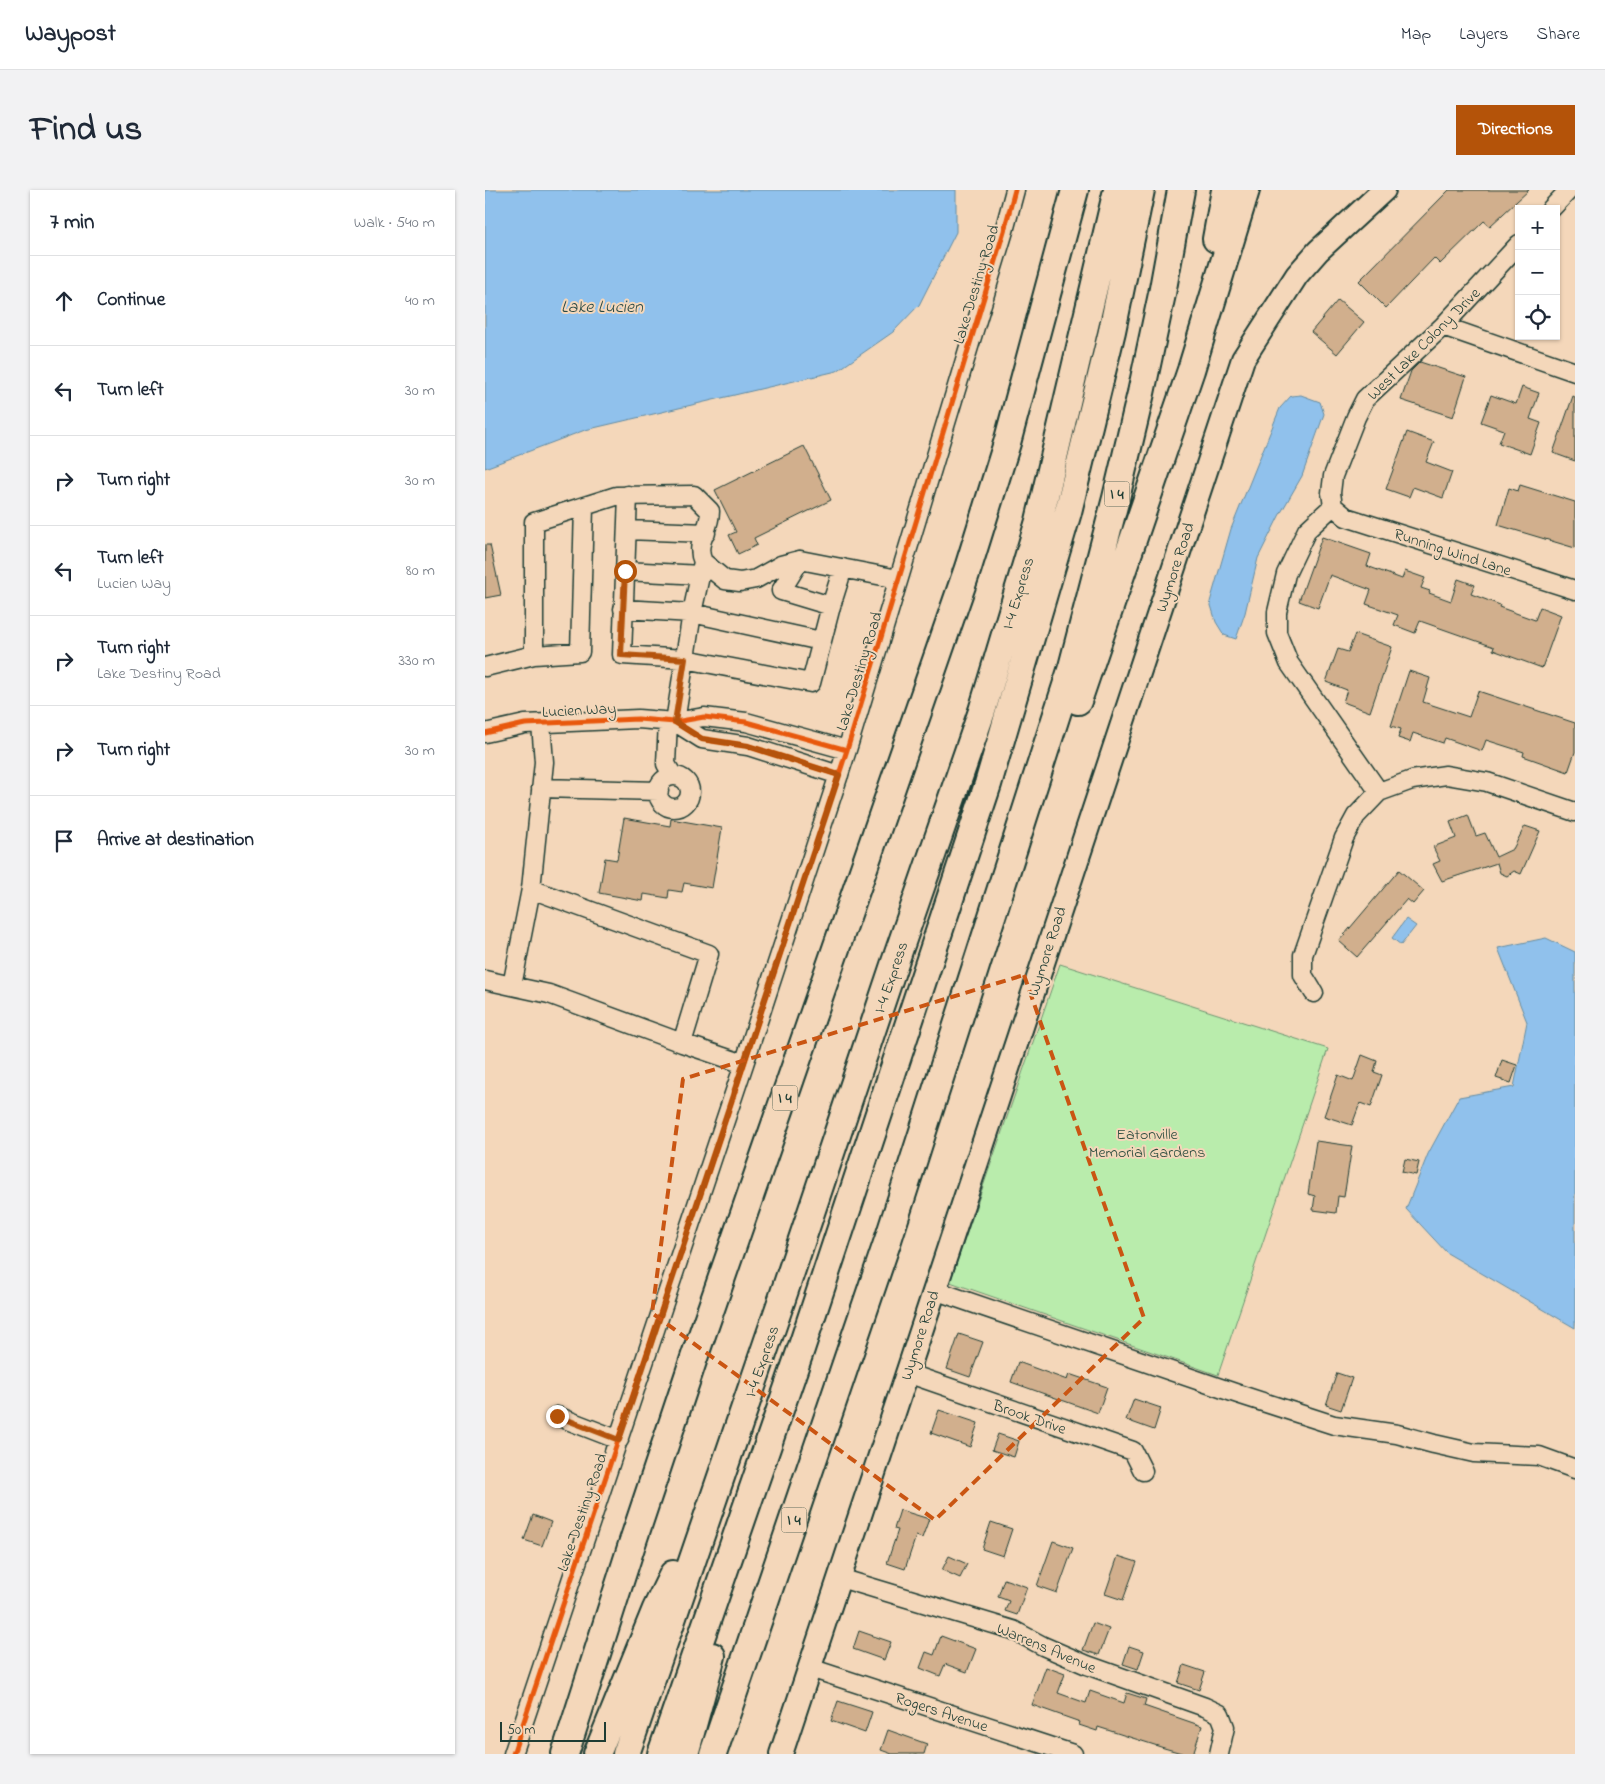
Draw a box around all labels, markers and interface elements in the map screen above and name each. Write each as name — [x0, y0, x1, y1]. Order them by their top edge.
text: Waypost — [25, 17, 116, 52]
text: Map — [1401, 22, 1431, 48]
text: Layers — [1459, 22, 1509, 48]
text: Share — [1537, 22, 1580, 48]
text: Find us — [30, 105, 142, 156]
button: Directions — [1456, 105, 1575, 155]
map controls — [1515, 205, 1560, 340]
button: + — [1515, 205, 1560, 250]
text: 7 min — [50, 208, 94, 238]
text: Walk · 540 m — [354, 211, 435, 235]
street label: Lake Destiny Road — [947, 222, 1006, 347]
button: − — [1515, 250, 1560, 295]
street label: West Lake Colony Drive — [1362, 282, 1487, 407]
icon: ahead — [50, 287, 78, 315]
text: Continue — [97, 287, 165, 314]
text: 40 m — [405, 289, 435, 313]
water label: Lake Lucien — [561, 295, 644, 321]
button: locate — [1515, 295, 1560, 340]
icon: left — [50, 377, 78, 405]
text: Turn left — [97, 377, 164, 404]
text: 30 m — [405, 379, 435, 403]
icon: right — [50, 467, 78, 495]
text: Turn right — [97, 467, 170, 494]
text: 30 m — [405, 469, 435, 493]
road number: I 4 — [1105, 482, 1129, 506]
street label: Wymore Road — [1150, 520, 1202, 616]
street label: Running Wind Lane — [1391, 523, 1515, 583]
text: Turn left — [97, 545, 164, 572]
street label: I-4 Express — [997, 555, 1041, 633]
icon: left — [50, 557, 78, 585]
text: 80 m — [406, 559, 435, 583]
route start — [614, 560, 637, 583]
text: Lucien Way — [97, 572, 171, 596]
street label: Lake Destiny Road — [830, 609, 889, 734]
text: Turn right — [97, 635, 170, 662]
icon: right — [50, 647, 78, 675]
text: 330 m — [398, 649, 435, 673]
text: Lake Destiny Road — [97, 662, 221, 686]
street label: Lucien Way — [542, 697, 617, 725]
icon: right — [50, 737, 78, 765]
text: Turn right — [97, 737, 170, 764]
text: 30 m — [405, 739, 435, 763]
icon: arrive — [50, 827, 78, 855]
text: Arrive at destination — [97, 827, 254, 854]
street label: Wymore Road — [1022, 904, 1074, 1000]
street label: I-4 Express — [868, 939, 915, 1017]
road number: I 4 — [773, 1086, 797, 1110]
park label: Eatonville Memorial Gardens — [1089, 1123, 1205, 1165]
street label: Wymore Road — [895, 1288, 947, 1384]
street label: I-4 Express — [739, 1323, 786, 1401]
street label: Brook Drive — [988, 1394, 1070, 1442]
route end — [546, 1405, 569, 1428]
street label: Lake Destiny Road — [551, 1450, 614, 1575]
road number: I 4 — [781, 1508, 807, 1532]
street label: Warrens Avenue — [993, 1617, 1100, 1681]
street label: Rogers Avenue — [892, 1687, 992, 1739]
scale bar — [500, 1719, 606, 1742]
text: 50 m — [507, 1720, 535, 1741]

